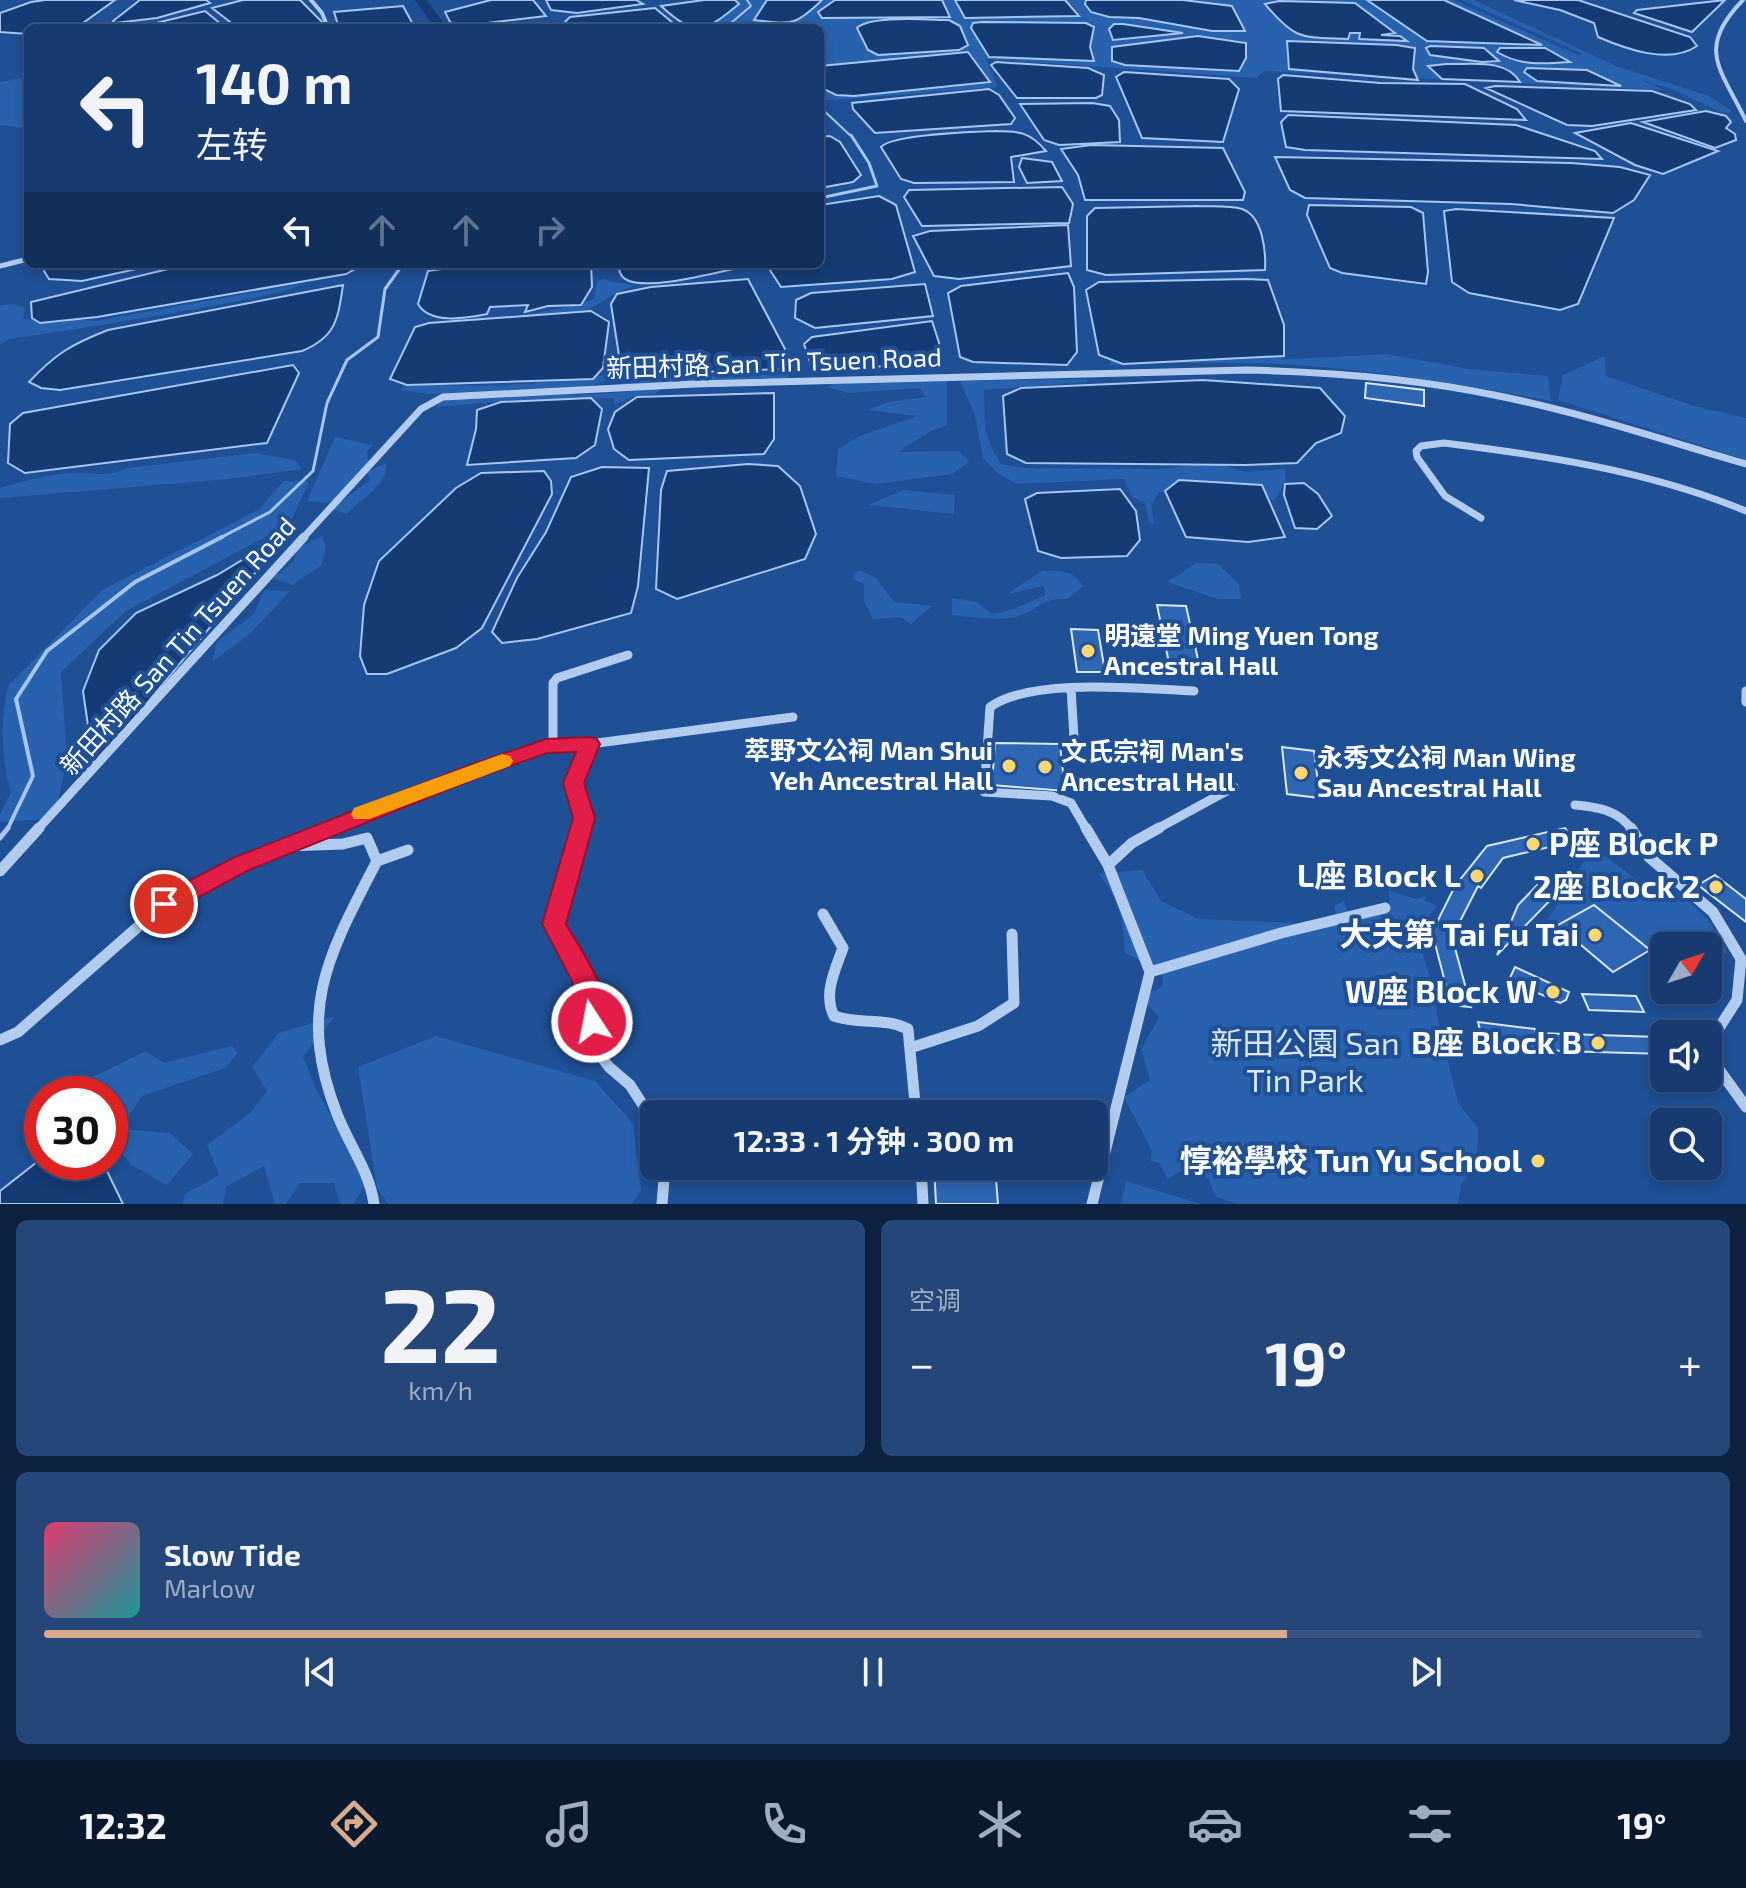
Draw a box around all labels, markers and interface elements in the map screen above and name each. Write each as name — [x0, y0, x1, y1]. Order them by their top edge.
text: 140 m — [196, 48, 353, 115]
icon: left — [64, 56, 168, 160]
text: 左转 — [196, 122, 268, 165]
icon: left — [276, 208, 320, 252]
icon: ahead — [360, 208, 404, 252]
icon: ahead — [444, 208, 488, 252]
icon: right — [528, 208, 572, 252]
street label: 新田村路 San Tin Tsuen Road — [605, 340, 942, 383]
street label: 新田村路 San Tin Tsuen Road — [53, 510, 301, 780]
place label: 明遠堂 Ming Yuen Tong Ancestral Hall — [1104, 619, 1379, 680]
marker: 明遠堂 Ming Yuen Tong Ancestral Hall — [1079, 642, 1097, 660]
place label: 萃野文公祠 Man Shui Yeh Ancestral Hall — [744, 734, 993, 795]
place label: 文氏宗祠 Man's Ancestral Hall — [1061, 735, 1244, 796]
place label: 永秀文公祠 Man Wing Sau Ancestral Hall — [1317, 741, 1576, 802]
marker: 萃野文公祠 Man Shui Yeh Ancestral Hall — [1000, 757, 1018, 775]
marker: 文氏宗祠 Man's Ancestral Hall — [1036, 758, 1054, 776]
marker: 永秀文公祠 Man Wing Sau Ancestral Hall — [1292, 764, 1310, 782]
place label: P座 Block P — [1549, 823, 1718, 861]
marker: P座 Block P — [1524, 835, 1542, 853]
place label: L座 Block L — [1297, 855, 1461, 893]
place label: 2座 Block 2 — [1533, 866, 1700, 904]
marker: L座 Block L — [1468, 867, 1486, 885]
pin — [130, 870, 198, 938]
marker: 2座 Block 2 — [1707, 878, 1725, 896]
icon: arrive — [142, 882, 186, 926]
place label: 大夫第 Tai Fu Tai — [1340, 914, 1579, 952]
marker: 大夫第 Tai Fu Tai — [1586, 926, 1604, 944]
north arrow — [1650, 932, 1722, 1004]
map controls — [1650, 932, 1722, 1180]
place label: W座 Block W — [1345, 971, 1537, 1009]
position arrow — [550, 980, 634, 1064]
marker: W座 Block W — [1544, 983, 1562, 1001]
button: sound — [1650, 1020, 1722, 1092]
place label: B座 Block B — [1411, 1022, 1582, 1060]
park label: 新田公園 San Tin Park — [1210, 1023, 1400, 1098]
marker: B座 Block B — [1589, 1034, 1607, 1052]
speed limit sign: 30 — [24, 1076, 128, 1180]
button: search — [1650, 1108, 1722, 1180]
text: 12:33 · 1 分钟 · 300 m — [734, 1122, 1014, 1158]
place label: 惇裕學校 Tun Yu School — [1180, 1140, 1522, 1178]
marker: 惇裕學校 Tun Yu School — [1529, 1152, 1547, 1170]
text: 22 — [380, 1259, 501, 1384]
text: 空调 — [909, 1284, 961, 1315]
text: 19° — [1265, 1326, 1347, 1398]
text: − — [909, 1336, 935, 1389]
text: + — [1678, 1336, 1702, 1389]
text: km/h — [408, 1374, 473, 1405]
text: Slow Tide — [164, 1536, 301, 1572]
text: Marlow — [164, 1572, 255, 1603]
icon: previous — [298, 1650, 342, 1694]
icon: pause — [851, 1650, 895, 1694]
icon: next — [1404, 1650, 1448, 1694]
icon: directions — [326, 1796, 382, 1852]
icon: music — [541, 1796, 597, 1852]
icon: phone — [756, 1796, 812, 1852]
icon: climate — [972, 1796, 1028, 1852]
icon: car — [1187, 1796, 1243, 1852]
icon: filters — [1402, 1796, 1458, 1852]
text: 12:32 — [80, 1803, 167, 1846]
text: 19° — [1617, 1803, 1666, 1846]

